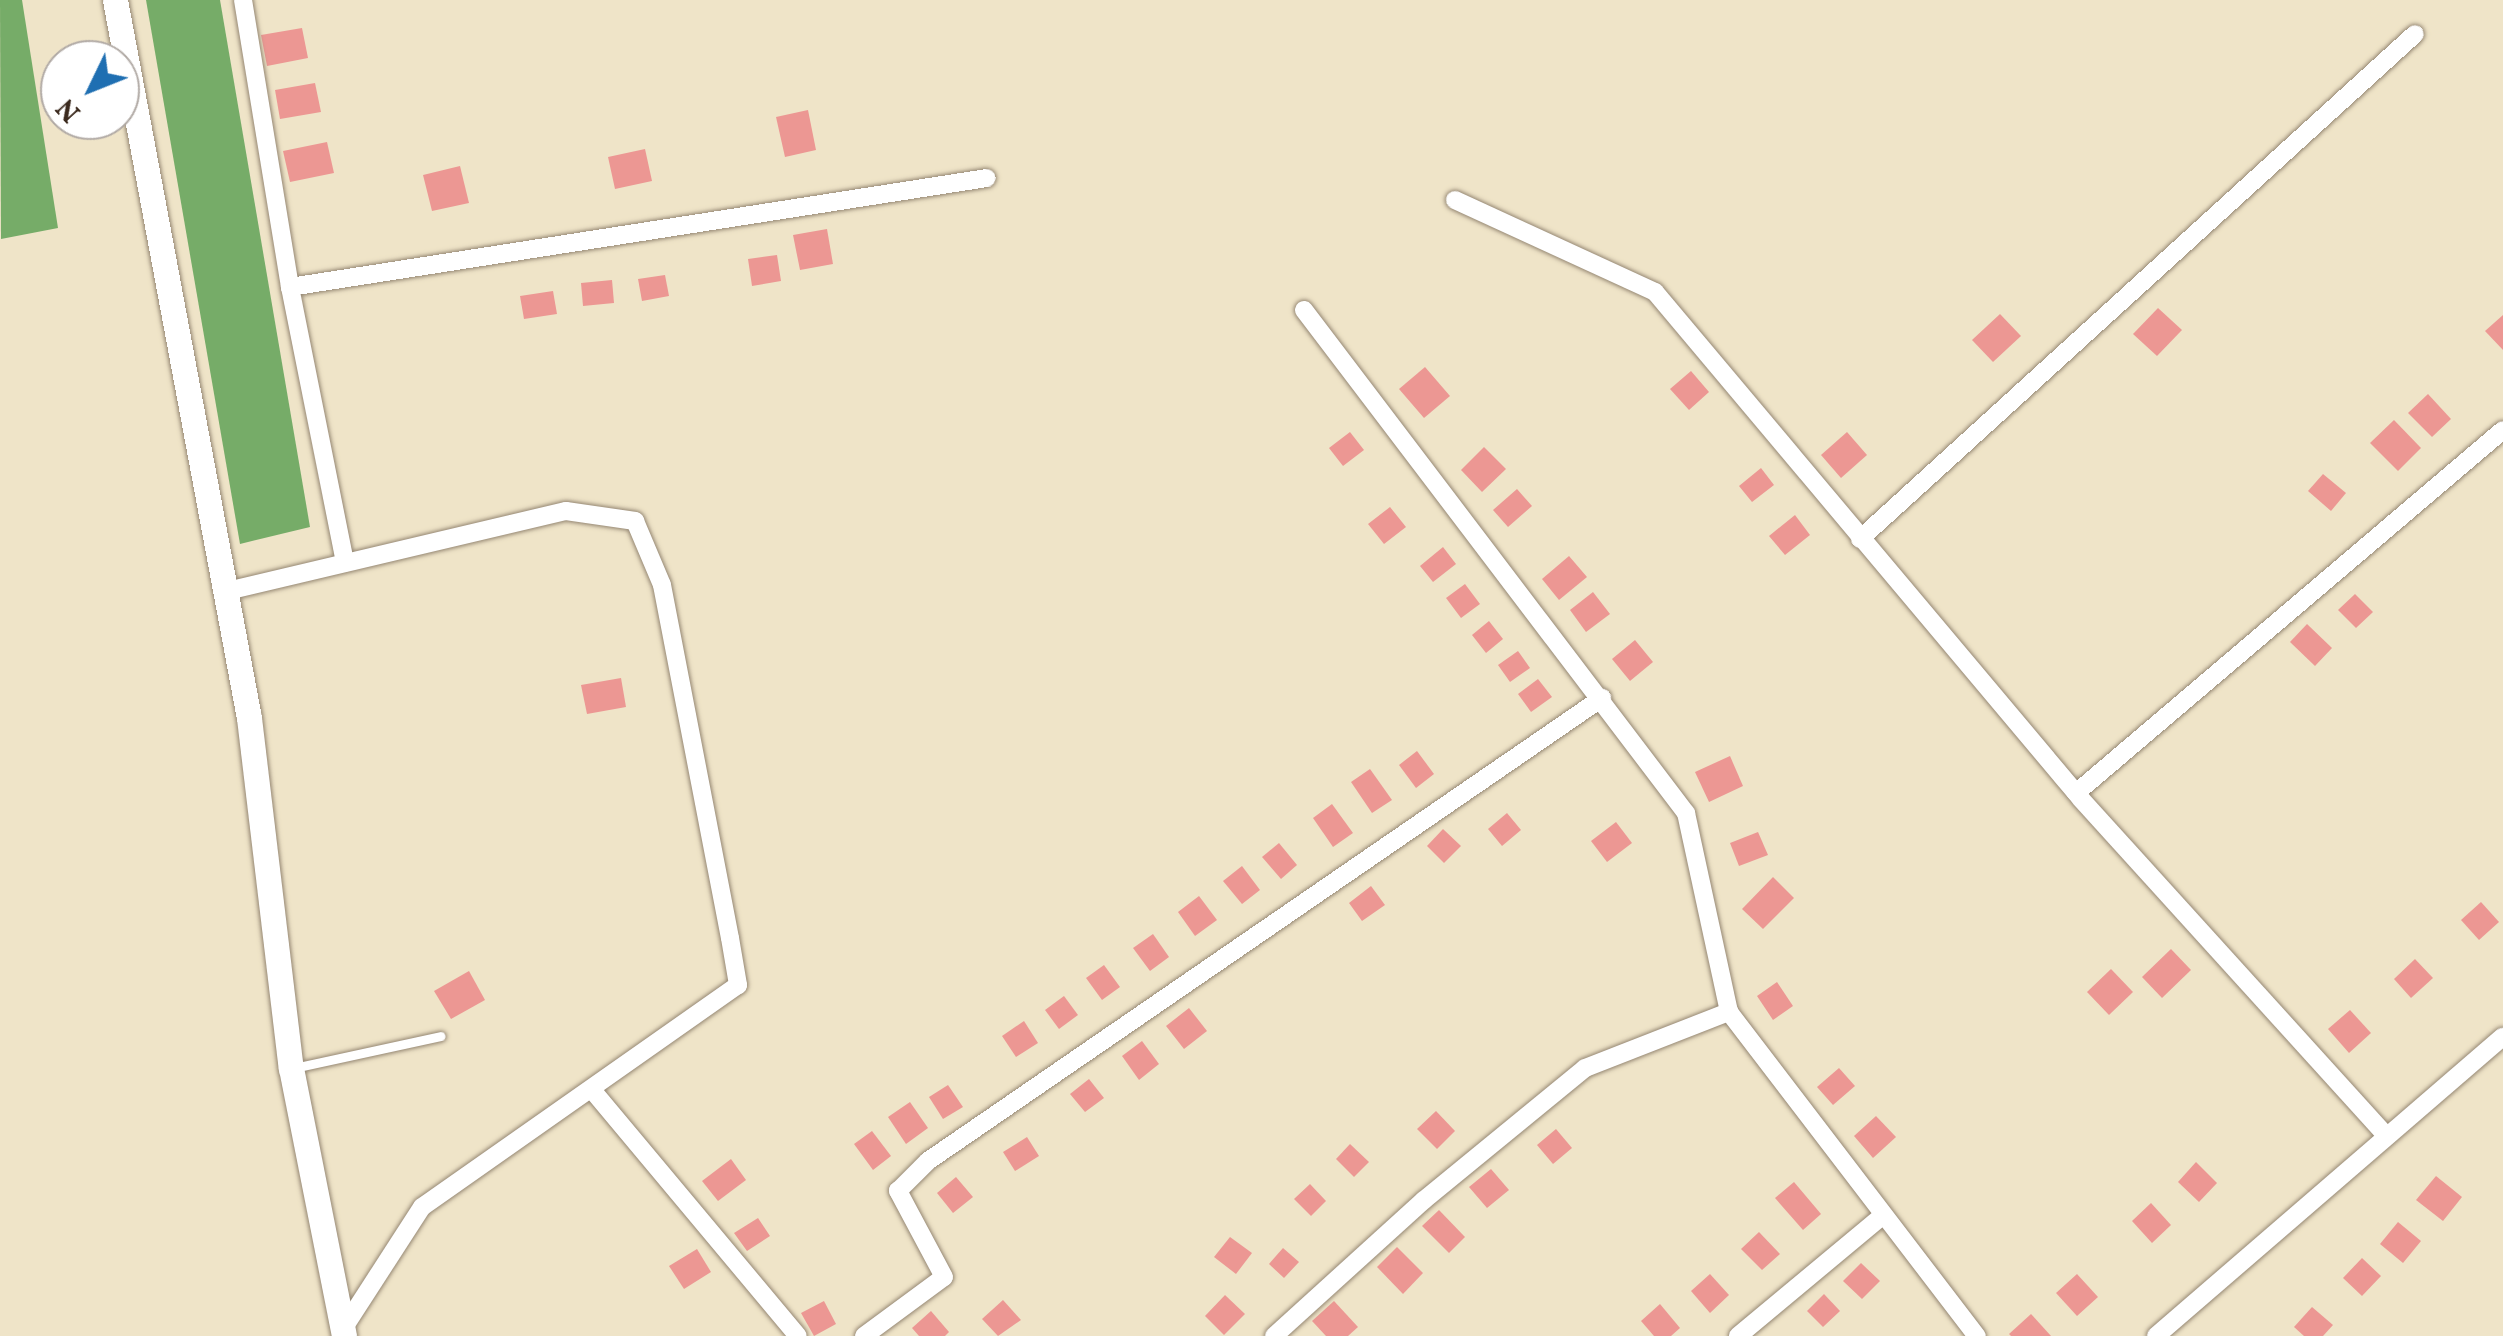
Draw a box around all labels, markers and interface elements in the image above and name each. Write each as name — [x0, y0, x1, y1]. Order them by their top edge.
north arrow — [40, 40, 140, 140]
text: N — [48, 89, 90, 130]

